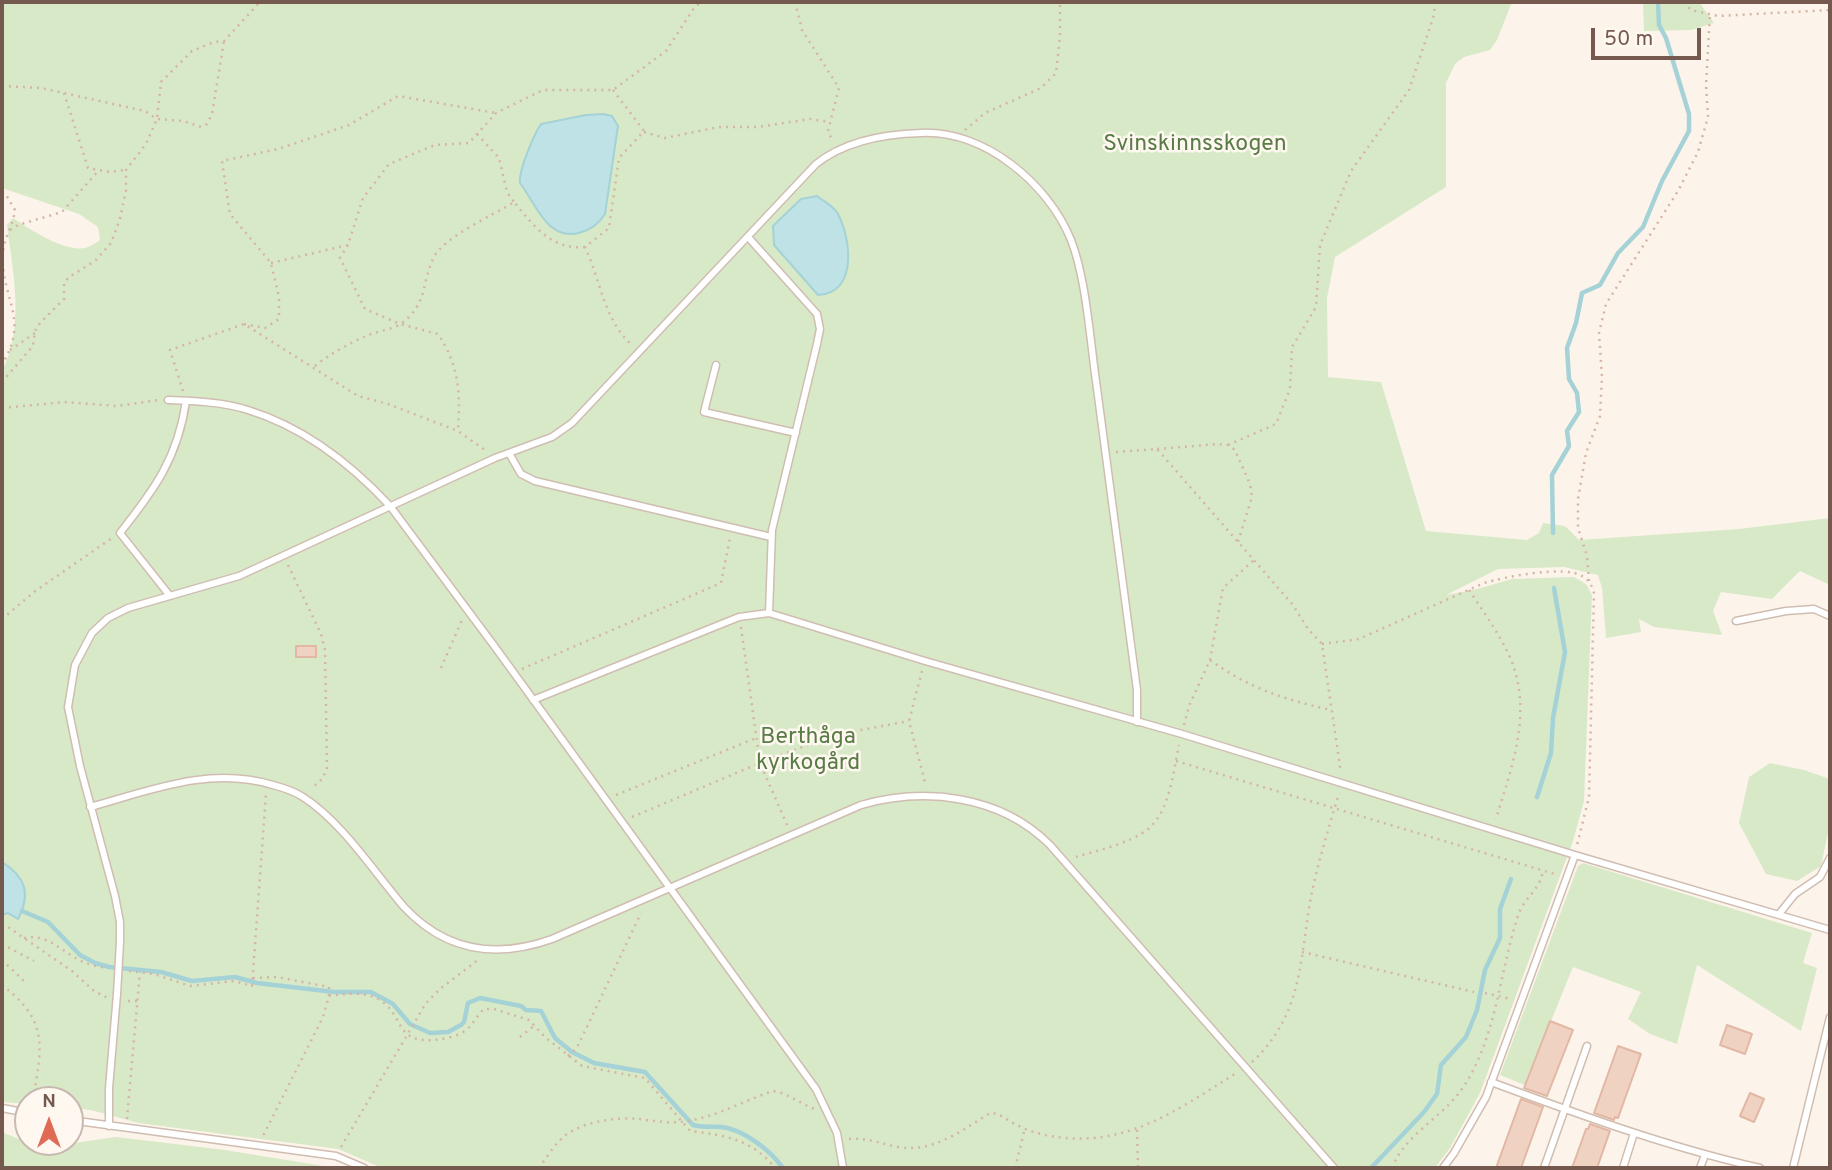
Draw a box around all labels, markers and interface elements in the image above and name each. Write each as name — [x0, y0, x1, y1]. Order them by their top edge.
scale bar — [1594, 14, 1704, 58]
text: 50 m — [1604, 26, 1653, 53]
park label: Svinskinnsskogen — [1103, 131, 1287, 159]
park label: Berthåga kyrkogård — [756, 724, 860, 778]
north arrow — [14, 1086, 84, 1156]
text: N — [42, 1090, 56, 1114]

